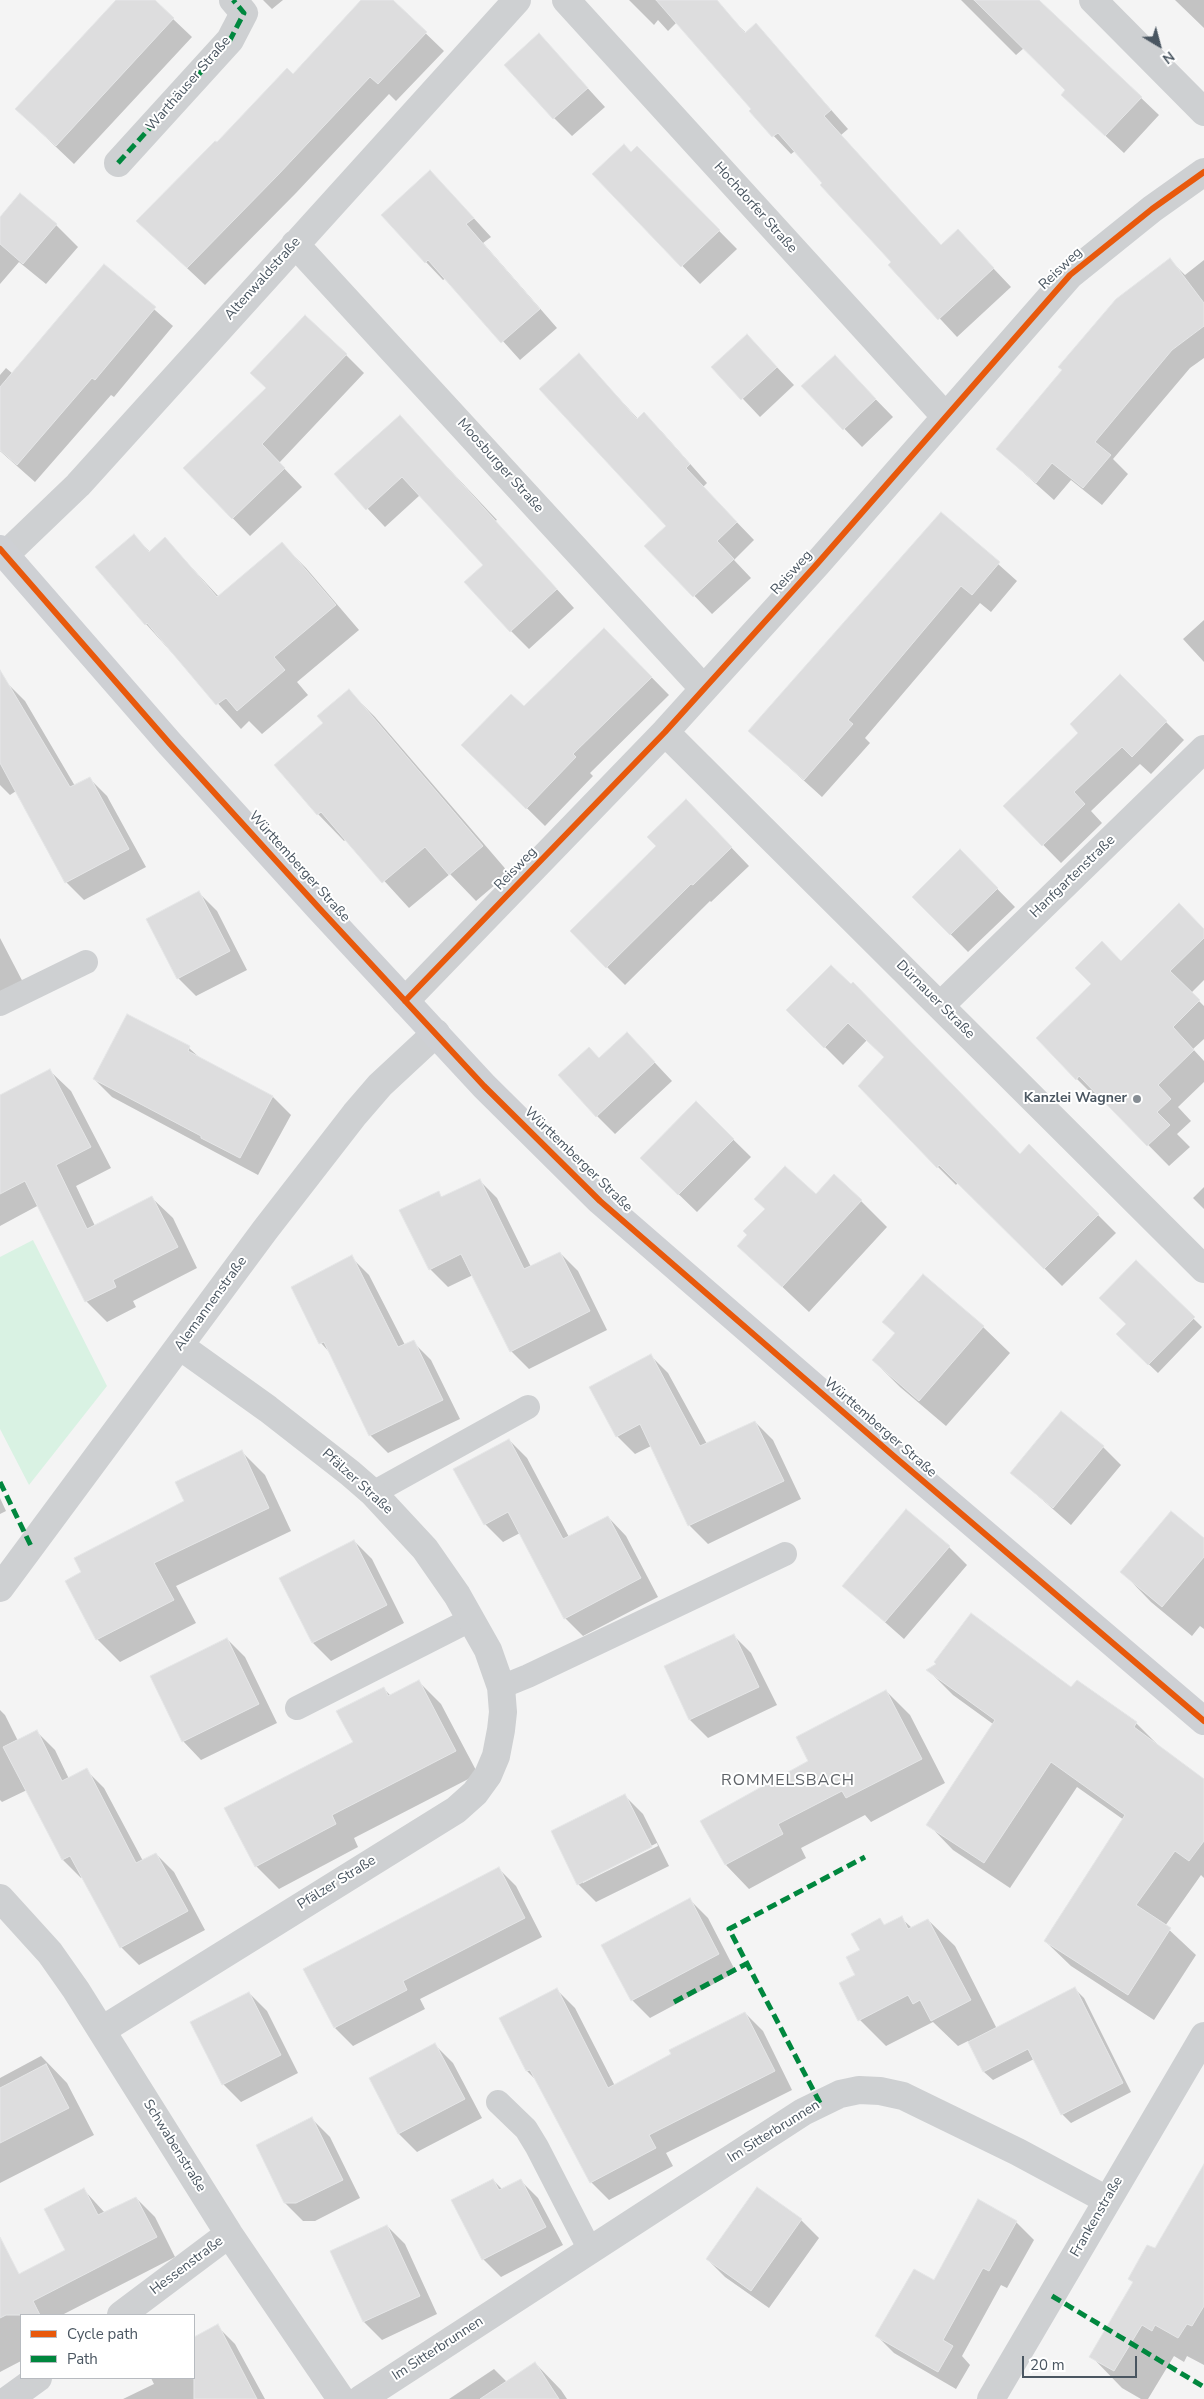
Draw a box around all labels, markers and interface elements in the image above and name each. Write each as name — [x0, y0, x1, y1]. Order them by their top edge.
north arrow — [1134, 20, 1184, 70]
street label: Warthäuser Straße — [143, 33, 235, 135]
text: N — [1158, 47, 1178, 68]
street label: Hochdorfer Straße — [710, 159, 800, 257]
street label: Altenwaldstraße — [221, 234, 305, 324]
street label: Reisweg — [1036, 244, 1086, 294]
street label: Moosburger Straße — [453, 415, 547, 517]
street label: Reisweg — [768, 547, 816, 599]
street label: Württemberger Straße — [245, 808, 353, 926]
street label: Hanfgartenstraße — [1027, 832, 1119, 922]
street label: Reisweg — [491, 844, 541, 894]
street label: Dürnauer Straße — [892, 957, 978, 1043]
place label: Kanzlei Wagner — [1024, 1091, 1127, 1107]
marker: Kanzlei Wagner — [1131, 1093, 1143, 1105]
street label: Württemberger Straße — [521, 1104, 635, 1216]
street label: Alemannenstraße — [171, 1254, 251, 1354]
street label: Württemberger Straße — [820, 1375, 940, 1481]
street label: Pfälzer Straße — [318, 1446, 396, 1518]
district label: ROMMELSBACH — [720, 1771, 856, 1791]
street label: Pfälzer Straße — [295, 1852, 379, 1914]
street label: Schwabenstraße — [139, 2097, 209, 2195]
street label: Im Sitterbrunnen — [725, 2097, 823, 2167]
street label: Frankenstraße — [1067, 2174, 1127, 2260]
street label: Hessenstraße — [147, 2233, 227, 2299]
street label: Im Sitterbrunnen — [389, 2313, 487, 2385]
legend — [20, 2314, 195, 2379]
text: Cycle path — [67, 2324, 138, 2344]
scale bar — [1024, 2346, 1139, 2378]
text: Path — [67, 2349, 98, 2369]
text: 20 m — [1030, 2355, 1065, 2375]

